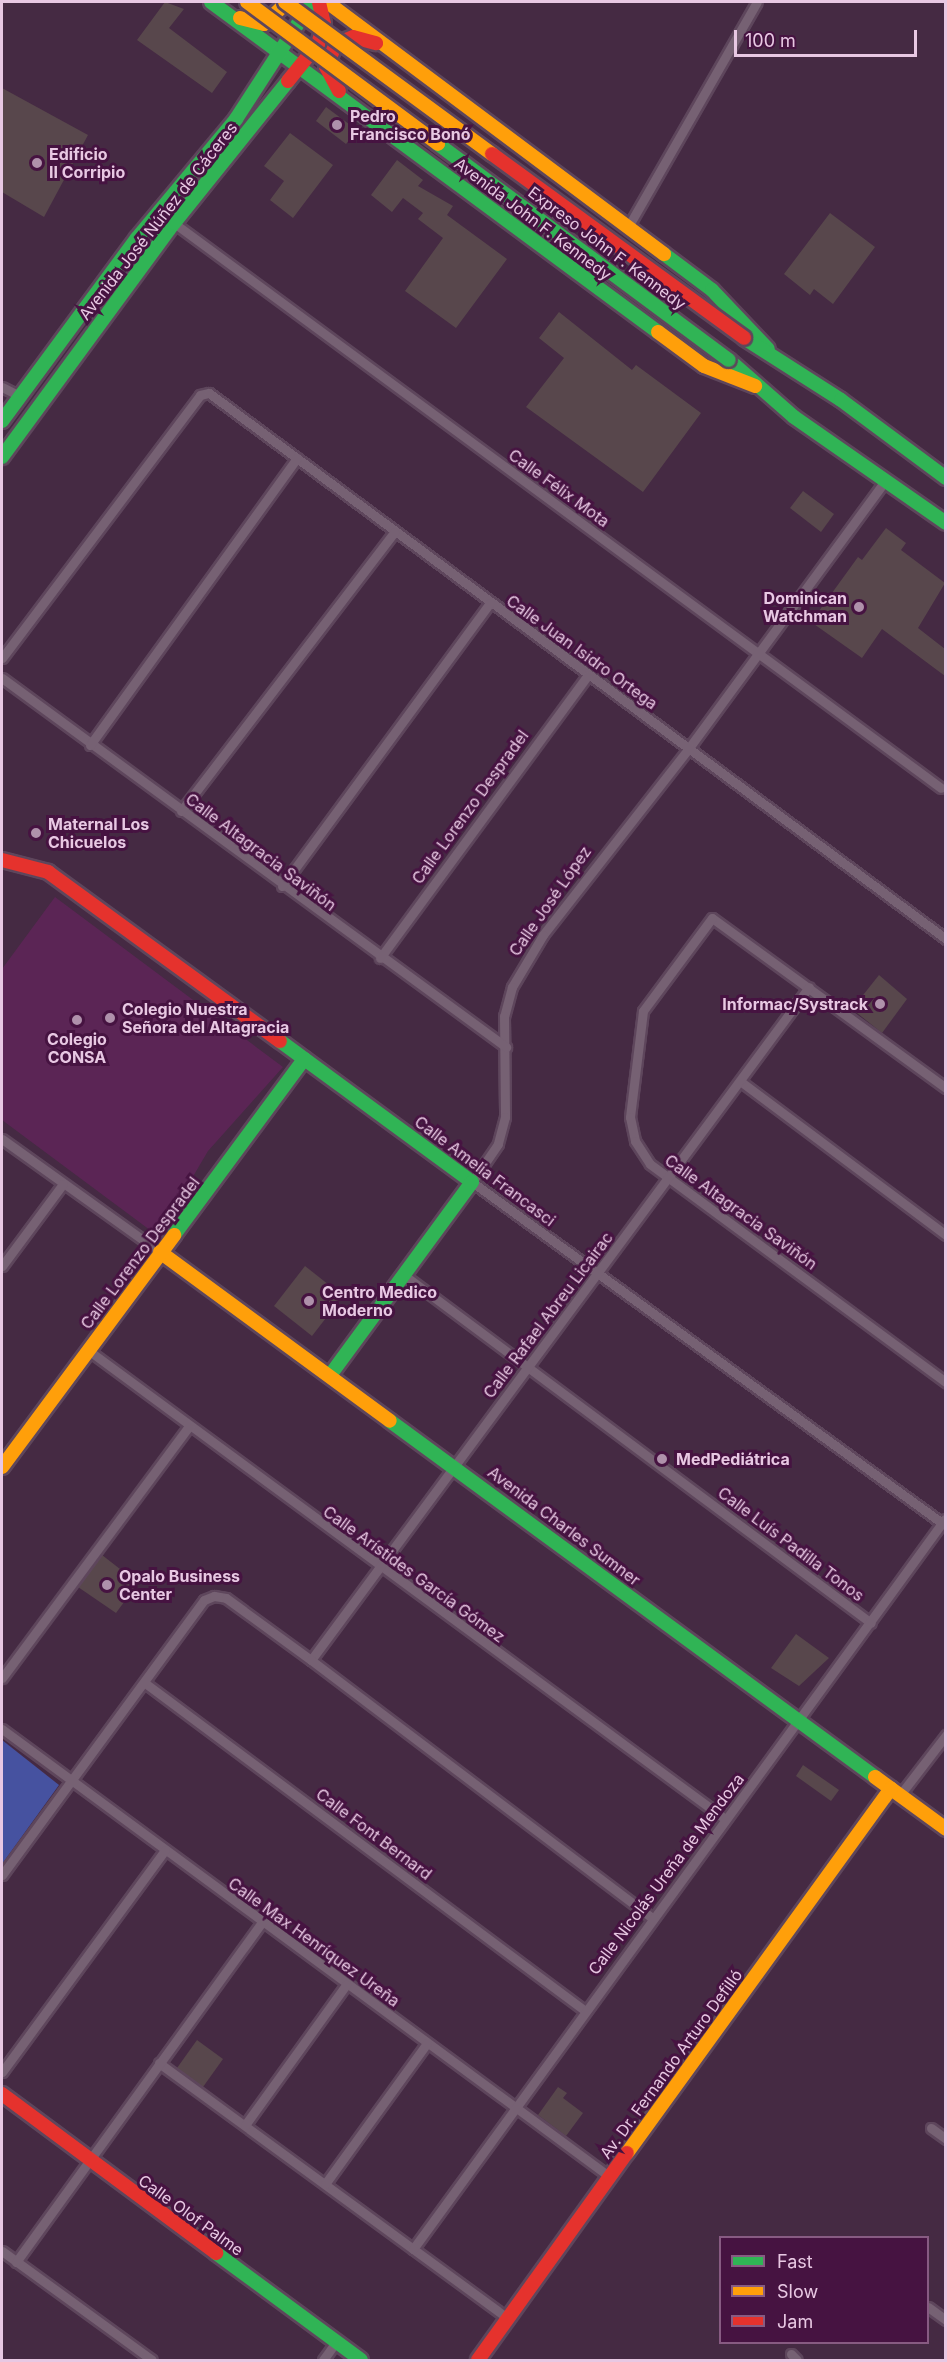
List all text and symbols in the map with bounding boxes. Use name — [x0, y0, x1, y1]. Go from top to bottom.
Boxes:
scale bar — [737, 18, 920, 56]
text: 100 m — [745, 30, 796, 51]
place label: Pedro Francisco Bonó — [350, 106, 471, 144]
marker: Pedro Francisco Bonó — [328, 116, 346, 134]
street label: Avenida José Núñez de Cáceres — [75, 118, 241, 324]
place label: Edificio II Corripio — [49, 144, 125, 182]
street label: Avenida John F. Kennedy — [451, 154, 615, 284]
marker: Edificio II Corripio — [30, 156, 44, 170]
street label: Expreso John F. Kennedy — [524, 182, 690, 314]
street label: Calle Félix Mota — [505, 445, 613, 531]
place label: Dominican Watchman — [763, 588, 847, 626]
street label: Calle Juan Isidro Ortega — [503, 591, 661, 713]
marker: Dominican Watchman — [852, 600, 866, 614]
street label: Calle Lorenzo Despradel — [408, 726, 532, 888]
street label: Calle Altagracia Saviñón — [182, 789, 340, 915]
place label: Maternal Los Chicuelos — [48, 814, 149, 852]
marker: Maternal Los Chicuelos — [29, 826, 43, 840]
street label: Calle José López — [505, 842, 595, 960]
place label: Informac/Systrack — [722, 994, 868, 1014]
marker: Informac/Systrack — [873, 997, 887, 1011]
place label: Colegio Nuestra Señora del Altagracia — [122, 999, 289, 1037]
marker: Colegio Nuestra Señora del Altagracia — [103, 1011, 117, 1025]
marker: Colegio CONSA — [70, 1013, 84, 1027]
place label: Colegio CONSA — [47, 1029, 107, 1067]
street label: Calle Amelia Francasci — [411, 1112, 559, 1230]
street label: Calle Altagracia Saviñón — [661, 1150, 821, 1274]
street label: Calle Lorenzo Despradel — [77, 1173, 203, 1333]
street label: Calle Rafael Abreu Licairac — [479, 1228, 617, 1402]
place label: Centro Medico Moderno — [322, 1282, 437, 1320]
marker: Centro Medico Moderno — [300, 1292, 318, 1310]
place label: MedPediátrica — [676, 1449, 790, 1469]
marker: MedPediátrica — [653, 1450, 671, 1468]
street label: Avenida Charles Sumner — [484, 1462, 644, 1590]
street label: Calle Luís Padilla Tonos — [714, 1483, 868, 1605]
street label: Calle Arístides García Gómez — [319, 1502, 509, 1646]
place label: Opalo Business Center — [119, 1566, 240, 1604]
marker: Opalo Business Center — [100, 1578, 114, 1592]
street label: Calle Nicolás Ureña de Mendoza — [584, 1770, 748, 1978]
street label: Calle Font Bernard — [312, 1784, 436, 1884]
street label: Calle Max Henríquez Ureña — [225, 1873, 403, 2011]
street label: Av. Dr. Fernando Arturo Defilló — [596, 1966, 746, 2162]
street label: Calle Olof Palme — [135, 2171, 247, 2259]
legend — [719, 2236, 929, 2344]
text: Fast — [777, 2251, 813, 2272]
text: Slow — [777, 2281, 818, 2302]
text: Jam — [777, 2311, 813, 2332]

